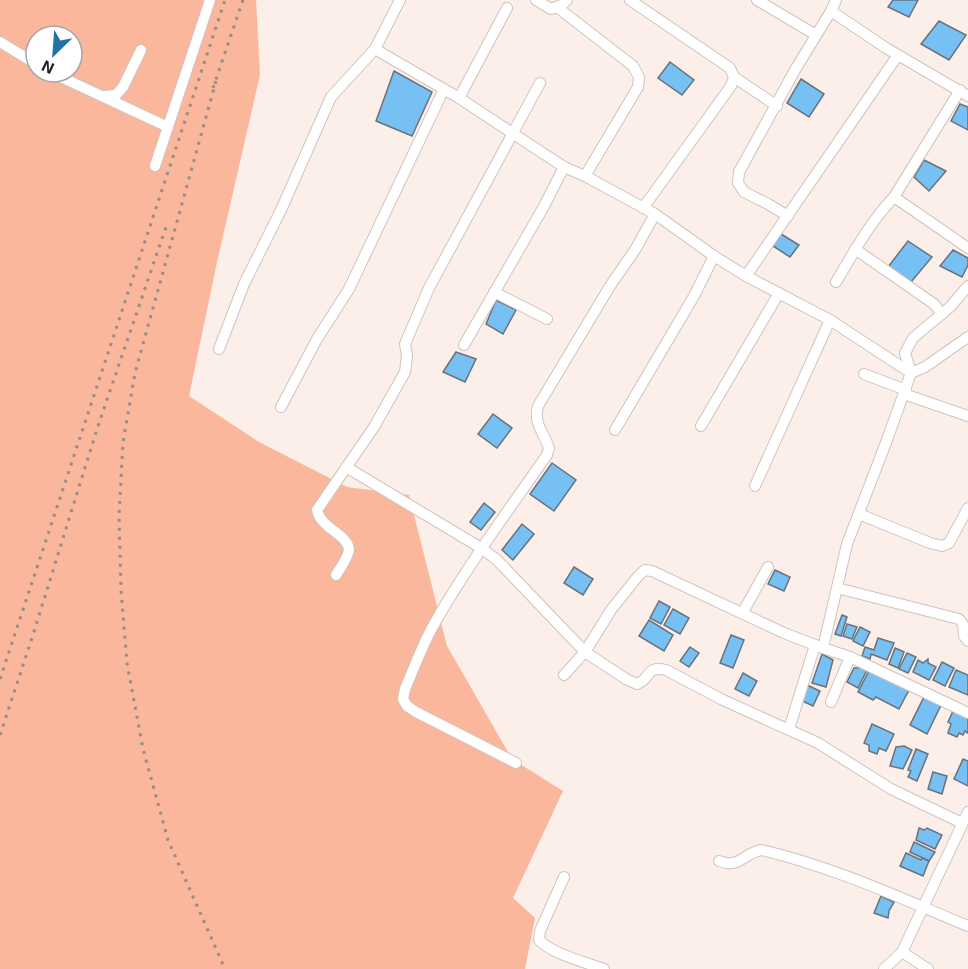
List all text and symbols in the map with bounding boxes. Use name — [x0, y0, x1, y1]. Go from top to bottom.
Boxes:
north arrow — [24, 24, 84, 84]
text: N — [38, 57, 57, 79]

